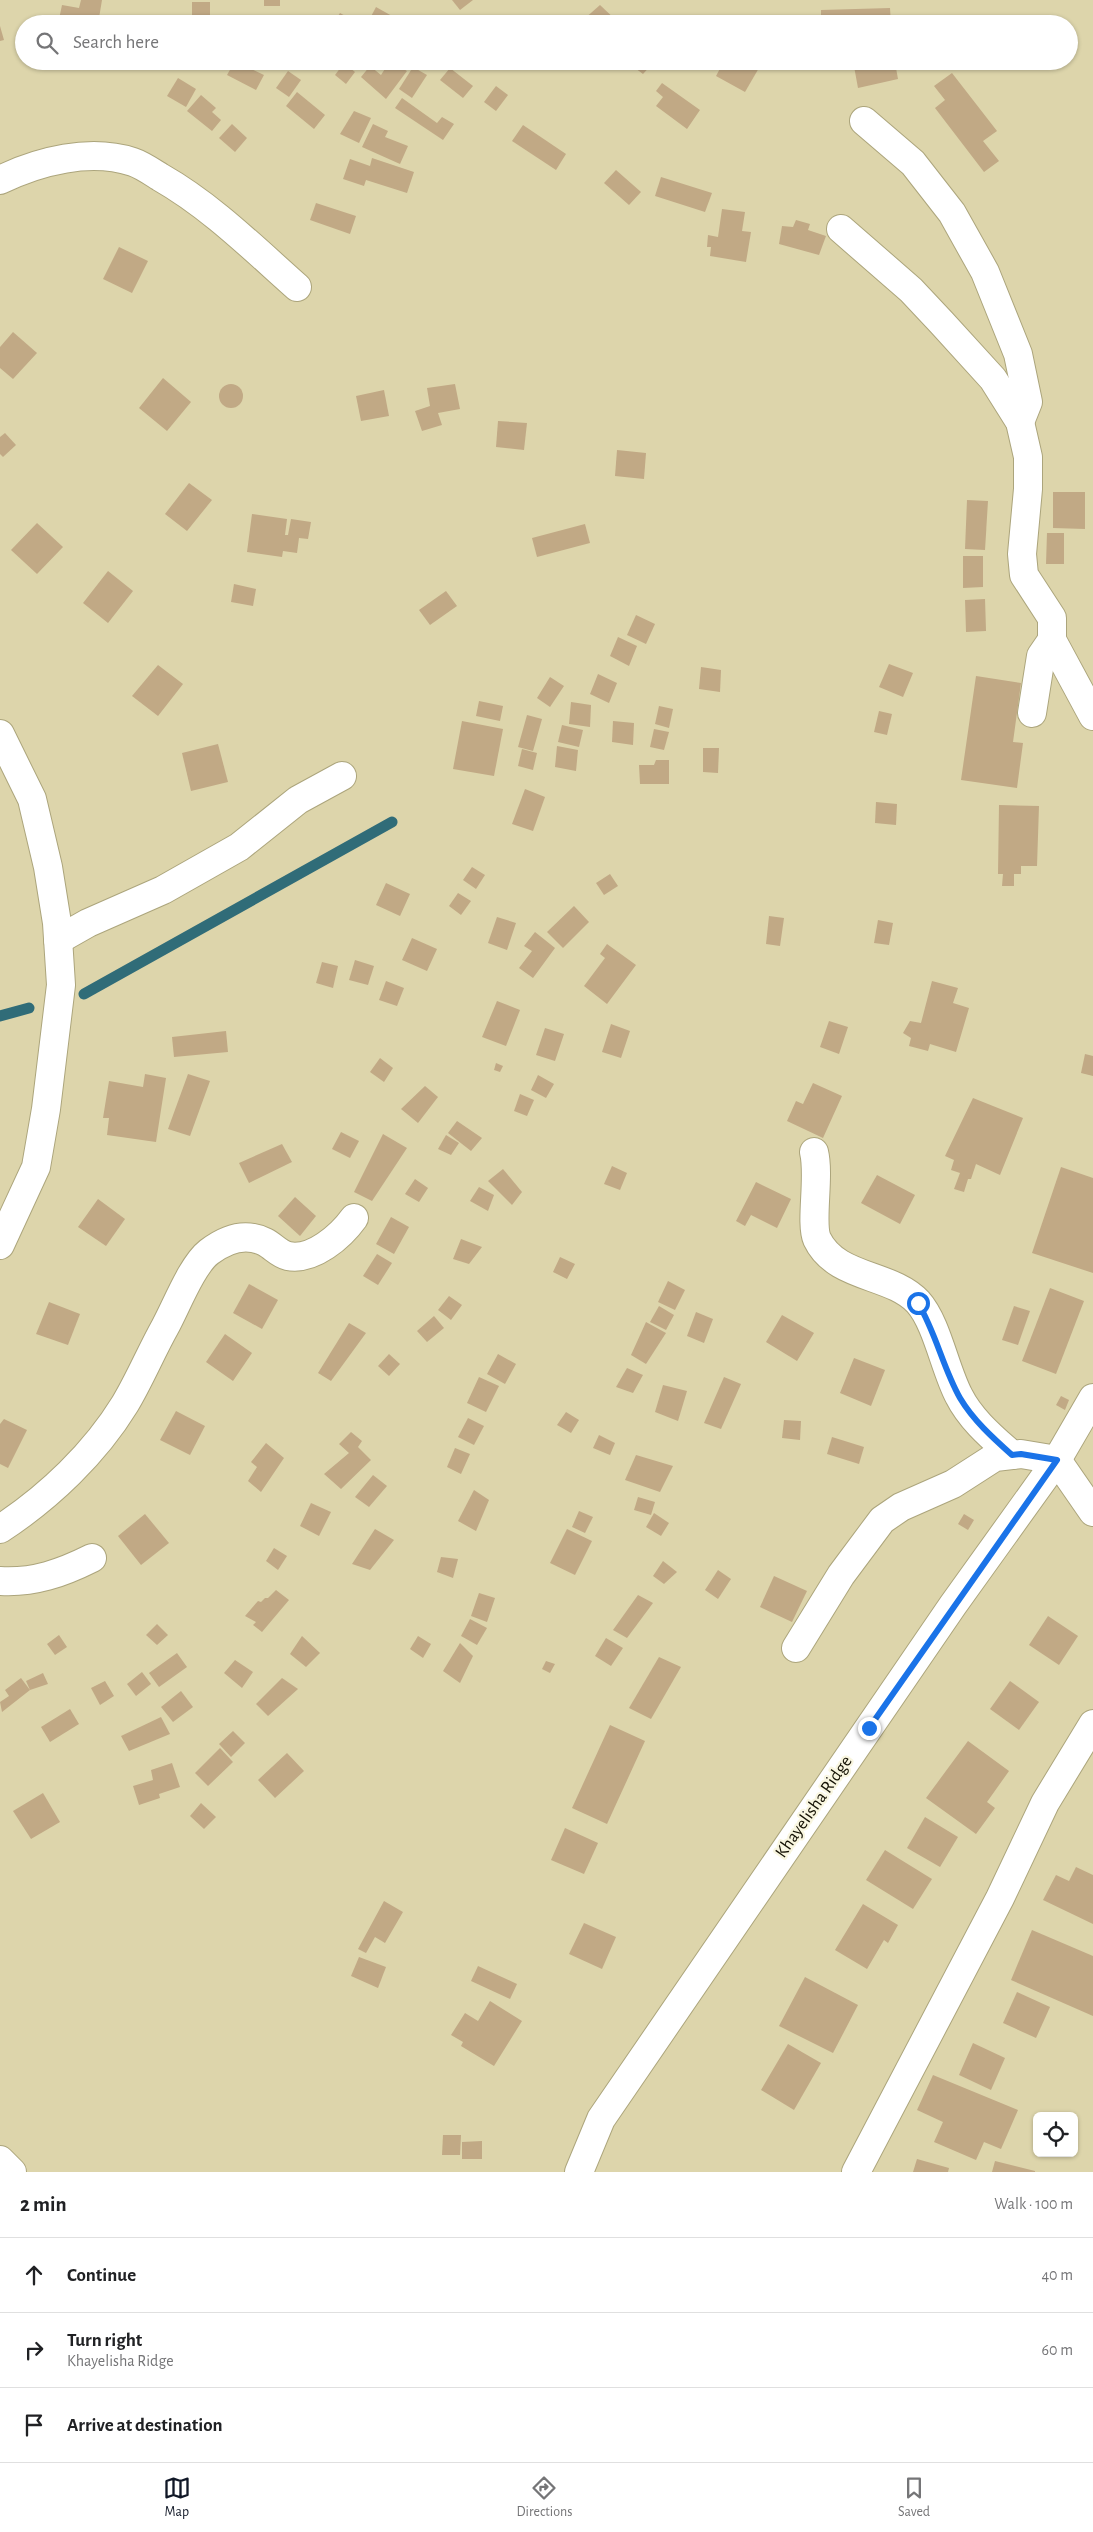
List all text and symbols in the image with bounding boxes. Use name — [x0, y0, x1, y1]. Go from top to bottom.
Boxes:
search box — [15, 15, 1078, 70]
icon: search — [33, 29, 61, 57]
text: Search here — [73, 33, 159, 52]
route start — [907, 1292, 930, 1315]
route end — [858, 1717, 881, 1740]
street label: Khayelisha Ridge — [772, 1753, 856, 1861]
map controls — [1033, 2112, 1078, 2157]
button: locate — [1033, 2112, 1078, 2157]
text: 2 min — [20, 2194, 67, 2215]
text: Walk · 100 m — [994, 2196, 1073, 2212]
icon: ahead — [20, 2261, 48, 2289]
text: Continue — [67, 2266, 136, 2285]
text: 40 m — [1041, 2267, 1073, 2283]
text: Turn right — [67, 2331, 142, 2350]
icon: right — [20, 2336, 48, 2364]
text: 60 m — [1042, 2342, 1073, 2358]
text: Khayelisha Ridge — [67, 2353, 174, 2369]
icon: arrive — [20, 2411, 48, 2439]
text: Arrive at destination — [67, 2416, 223, 2435]
tab: Map — [163, 2474, 191, 2521]
tab: Directions — [517, 2474, 572, 2521]
tab: Saved — [898, 2474, 930, 2521]

